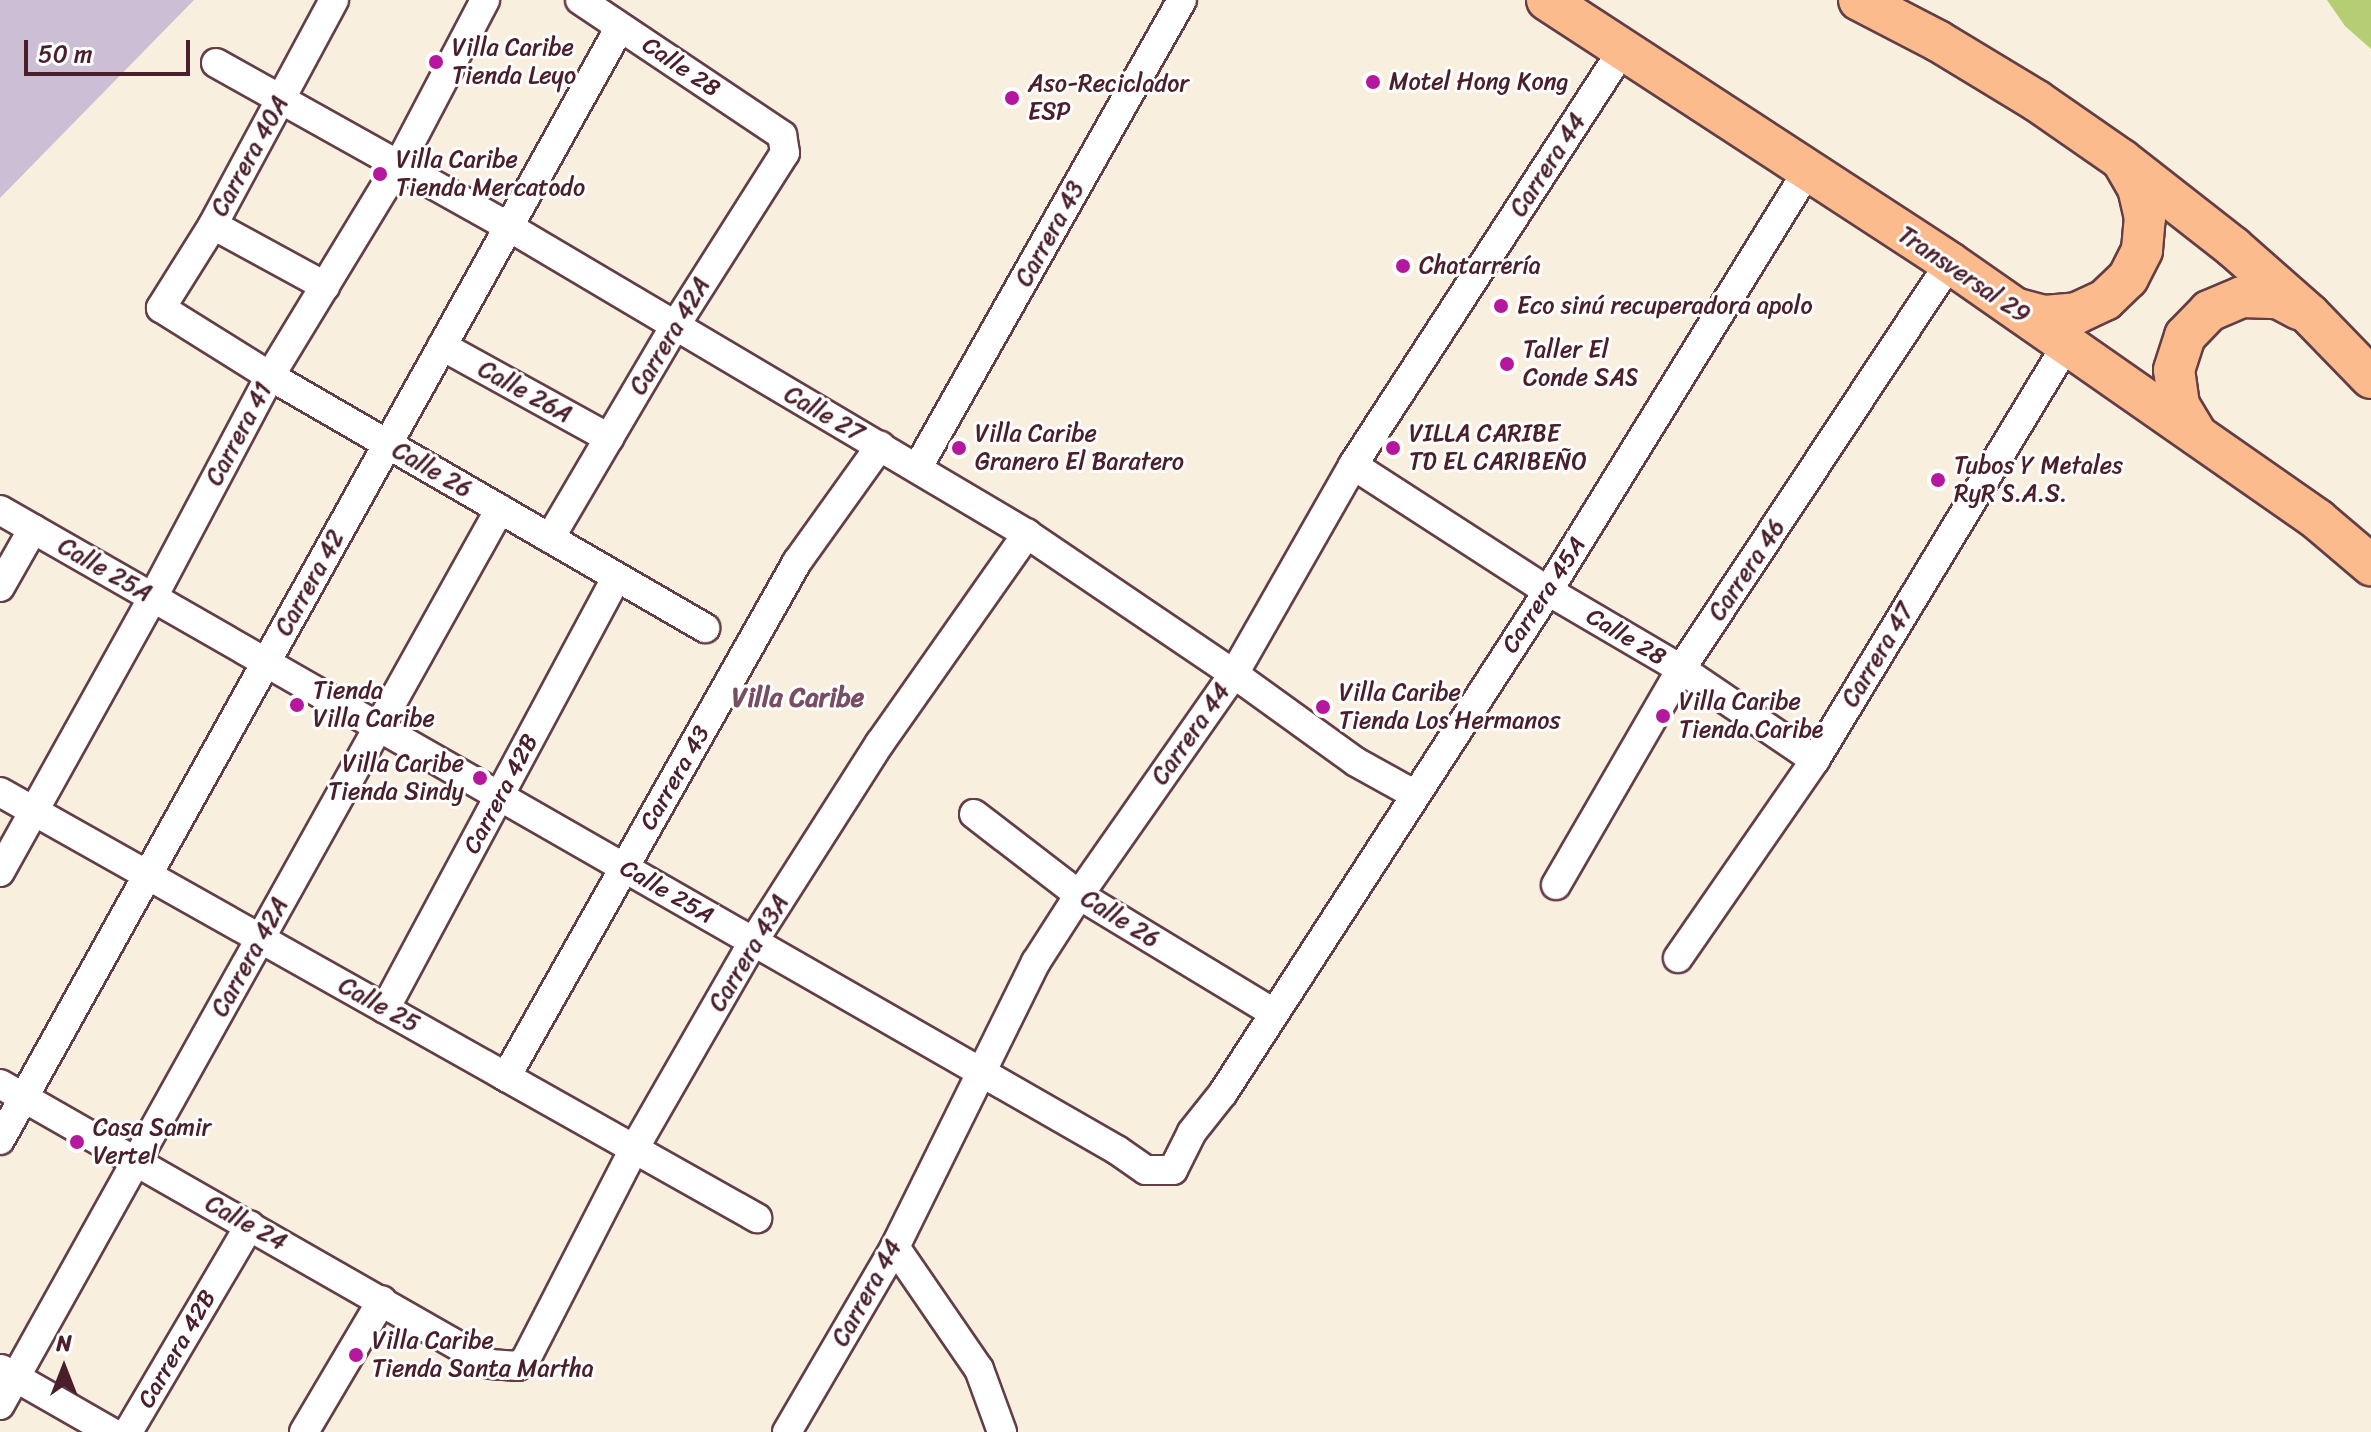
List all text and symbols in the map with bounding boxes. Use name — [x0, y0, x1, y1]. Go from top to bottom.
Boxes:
scale bar — [28, 24, 194, 74]
street label: Calle 28 — [637, 31, 725, 103]
text: 50 m — [38, 33, 93, 75]
place label: Villa Caribe Tienda Leyo — [452, 34, 576, 90]
marker: Villa Caribe Tienda Leyo — [427, 53, 445, 71]
place label: Motel Hong Kong — [1389, 68, 1569, 96]
place label: Aso-Reciclador ESP — [1028, 70, 1189, 126]
marker: Motel Hong Kong — [1364, 73, 1382, 91]
marker: Aso-Reciclador ESP — [1003, 89, 1021, 107]
street label: Carrera 40A — [205, 91, 295, 221]
street label: Carrera 44 — [1504, 108, 1592, 222]
place label: Villa Caribe Tienda Mercatodo — [396, 146, 584, 202]
marker: Villa Caribe Tienda Mercatodo — [371, 165, 389, 183]
street label: Carrera 43 — [1009, 177, 1091, 291]
street label: Transversal 29 — [1893, 220, 2035, 330]
place label: Chatarrería — [1419, 252, 1541, 280]
marker: Chatarrería — [1394, 257, 1412, 275]
street label: Carrera 42A — [624, 272, 716, 400]
place label: Eco sinú recuperadora apolo — [1517, 292, 1812, 320]
marker: Eco sinú recuperadora apolo — [1492, 297, 1510, 315]
place label: Taller El Conde SAS — [1523, 336, 1640, 392]
street label: Calle 26A — [473, 355, 577, 429]
marker: Taller El Conde SAS — [1498, 355, 1516, 373]
street label: Carrera 41 — [200, 378, 278, 490]
street label: Calle 27 — [779, 380, 869, 448]
place label: Villa Caribe Granero El Baratero — [975, 420, 1185, 476]
place label: VILLA CARIBE TD EL CARIBEÑO — [1409, 420, 1587, 476]
street label: Calle 26 — [387, 436, 477, 504]
marker: Villa Caribe Granero El Baratero — [950, 439, 968, 457]
marker: VILLA CARIBE TD EL CARIBEÑO — [1384, 439, 1402, 457]
place label: Tubos Y Metales RyR S.A.S. — [1954, 452, 2123, 508]
marker: Tubos Y Metales RyR S.A.S. — [1929, 471, 1947, 489]
street label: Carrera 46 — [1703, 514, 1791, 626]
street label: Carrera 42 — [269, 525, 351, 641]
street label: Calle 25A — [53, 532, 157, 608]
street label: Carrera 45A — [1496, 532, 1592, 658]
street label: Carrera 47 — [1836, 598, 1920, 712]
street label: Calle 28 — [1581, 602, 1671, 672]
place label: Tienda Villa Caribe — [313, 677, 434, 733]
street label: Carrera 44 — [1146, 678, 1236, 790]
place label: Villa Caribe Tienda Los Hermanos — [1339, 679, 1561, 735]
district label: Villa Caribe — [733, 682, 863, 714]
place label: Villa Caribe Tienda Caribe — [1679, 688, 1823, 744]
marker: Tienda Villa Caribe — [288, 696, 306, 714]
marker: Villa Caribe Tienda Los Hermanos — [1314, 698, 1332, 716]
marker: Villa Caribe Tienda Caribe — [1654, 707, 1672, 725]
street label: Carrera 43 — [634, 721, 716, 835]
street label: Carrera 42B — [457, 729, 545, 859]
place label: Villa Caribe Tienda Sindy — [328, 750, 464, 806]
marker: Villa Caribe Tienda Sindy — [471, 769, 489, 787]
street label: Calle 25A — [615, 854, 719, 930]
street label: Calle 26 — [1076, 884, 1164, 954]
street label: Carrera 43A — [703, 889, 795, 1017]
street label: Carrera 42A — [205, 892, 295, 1022]
street label: Calle 25 — [334, 971, 424, 1039]
place label: Casa Samir Vertel — [93, 1114, 211, 1170]
marker: Casa Samir Vertel — [68, 1133, 86, 1151]
street label: Calle 24 — [200, 1189, 292, 1257]
street label: Carrera 44 — [826, 1235, 908, 1351]
street label: Carrera 42B — [132, 1285, 222, 1413]
text: N — [56, 1324, 72, 1363]
place label: Villa Caribe Tienda Santa Martha — [372, 1327, 594, 1383]
north arrow — [24, 1328, 104, 1408]
marker: Villa Caribe Tienda Santa Martha — [347, 1346, 365, 1364]

